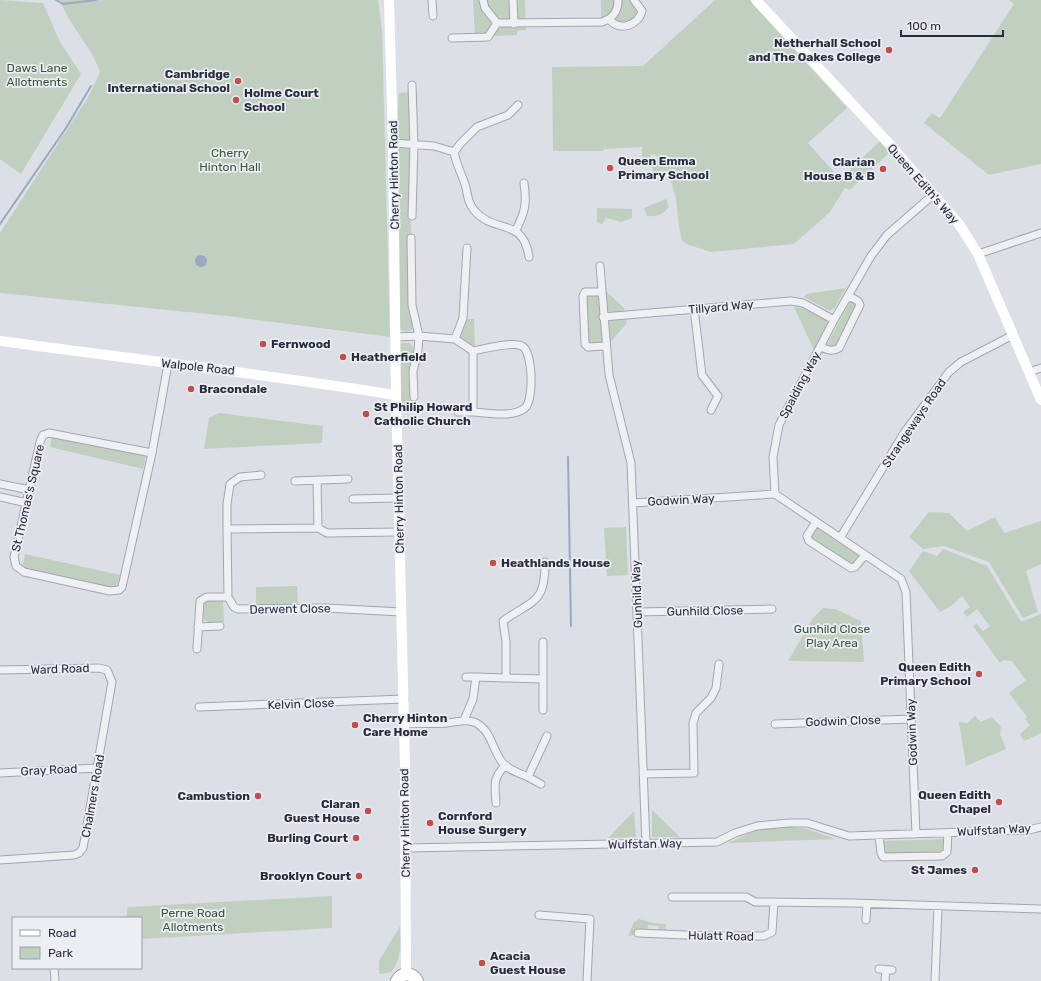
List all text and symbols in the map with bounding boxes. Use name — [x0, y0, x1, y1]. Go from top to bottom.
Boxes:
scale bar — [901, 12, 1003, 38]
text: 100 m — [907, 19, 941, 33]
place label: Netherhall School and The Oakes College — [748, 36, 881, 64]
marker: Netherhall School and The Oakes College — [884, 45, 894, 55]
park label: Daws Lane Allotments — [7, 61, 68, 89]
place label: Cambridge International School — [107, 67, 230, 95]
marker: Cambridge International School — [233, 76, 243, 86]
place label: Holme Court School — [244, 86, 319, 114]
marker: Holme Court School — [231, 95, 241, 105]
street label: Cherry Hinton Road — [386, 120, 402, 230]
street label: Queen Edith's Way — [884, 141, 962, 227]
park label: Cherry Hinton Hall — [199, 146, 261, 174]
place label: Queen Emma Primary School — [618, 154, 709, 182]
place label: Clarian House B & B — [804, 155, 875, 183]
marker: Queen Emma Primary School — [605, 163, 615, 173]
marker: Clarian House B & B — [878, 164, 888, 174]
street label: Tillyard Way — [688, 297, 755, 317]
place label: Fernwood — [271, 337, 331, 351]
marker: Fernwood — [258, 339, 268, 349]
street label: Spalding Way — [776, 349, 824, 421]
place label: Heatherfield — [351, 350, 426, 364]
marker: Heatherfield — [338, 352, 348, 362]
street label: Walpole Road — [160, 356, 236, 378]
street label: Strangeways Road — [879, 376, 949, 470]
place label: Bracondale — [199, 382, 267, 396]
marker: Bracondale — [186, 384, 196, 394]
place label: St Philip Howard Catholic Church — [374, 400, 472, 428]
marker: St Philip Howard Catholic Church — [361, 409, 371, 419]
street label: St Thomas's Square — [9, 443, 47, 553]
street label: Cherry Hinton Road — [391, 444, 407, 554]
street label: Godwin Way — [647, 491, 715, 509]
place label: Heathlands House — [501, 556, 610, 570]
marker: Heathlands House — [488, 558, 498, 568]
street label: Gunhild Way — [629, 559, 645, 628]
street label: Derwent Close — [249, 601, 331, 617]
street label: Gunhild Close — [667, 603, 744, 619]
park label: Gunhild Close Play Area — [794, 622, 871, 650]
place label: Queen Edith Primary School — [880, 660, 971, 688]
street label: Ward Road — [30, 661, 90, 677]
marker: Queen Edith Primary School — [974, 669, 984, 679]
street label: Kelvin Close — [267, 696, 335, 712]
street label: Godwin Way — [904, 698, 920, 766]
place label: Cherry Hinton Care Home — [363, 711, 448, 739]
street label: Godwin Close — [805, 713, 881, 729]
marker: Cherry Hinton Care Home — [350, 720, 360, 730]
street label: Chalmers Road — [79, 753, 107, 839]
street label: Gray Road — [20, 762, 78, 778]
street label: Cherry Hinton Road — [397, 768, 413, 878]
place label: Queen Edith Chapel — [918, 788, 991, 816]
place label: Cambustion — [178, 789, 250, 803]
marker: Cambustion — [253, 791, 263, 801]
place label: Claran Guest House — [284, 797, 360, 825]
marker: Queen Edith Chapel — [994, 797, 1004, 807]
marker: Claran Guest House — [363, 806, 373, 816]
place label: Cornford House Surgery — [438, 809, 527, 837]
marker: Cornford House Surgery — [425, 818, 435, 828]
street label: Wulfstan Way — [957, 821, 1032, 839]
place label: Burling Court — [267, 831, 348, 845]
marker: Burling Court — [351, 833, 361, 843]
street label: Wulfstan Way — [608, 836, 683, 852]
place label: St James — [911, 863, 967, 877]
marker: St James — [970, 865, 980, 875]
place label: Brooklyn Court — [260, 869, 351, 883]
marker: Brooklyn Court — [354, 871, 364, 881]
park label: Perne Road Allotments — [161, 906, 225, 934]
legend — [12, 917, 142, 969]
text: Road — [48, 926, 76, 940]
street label: Hulatt Road — [688, 928, 754, 944]
text: Park — [48, 946, 74, 960]
place label: Acacia Guest House — [490, 949, 566, 977]
marker: Acacia Guest House — [477, 958, 487, 968]

